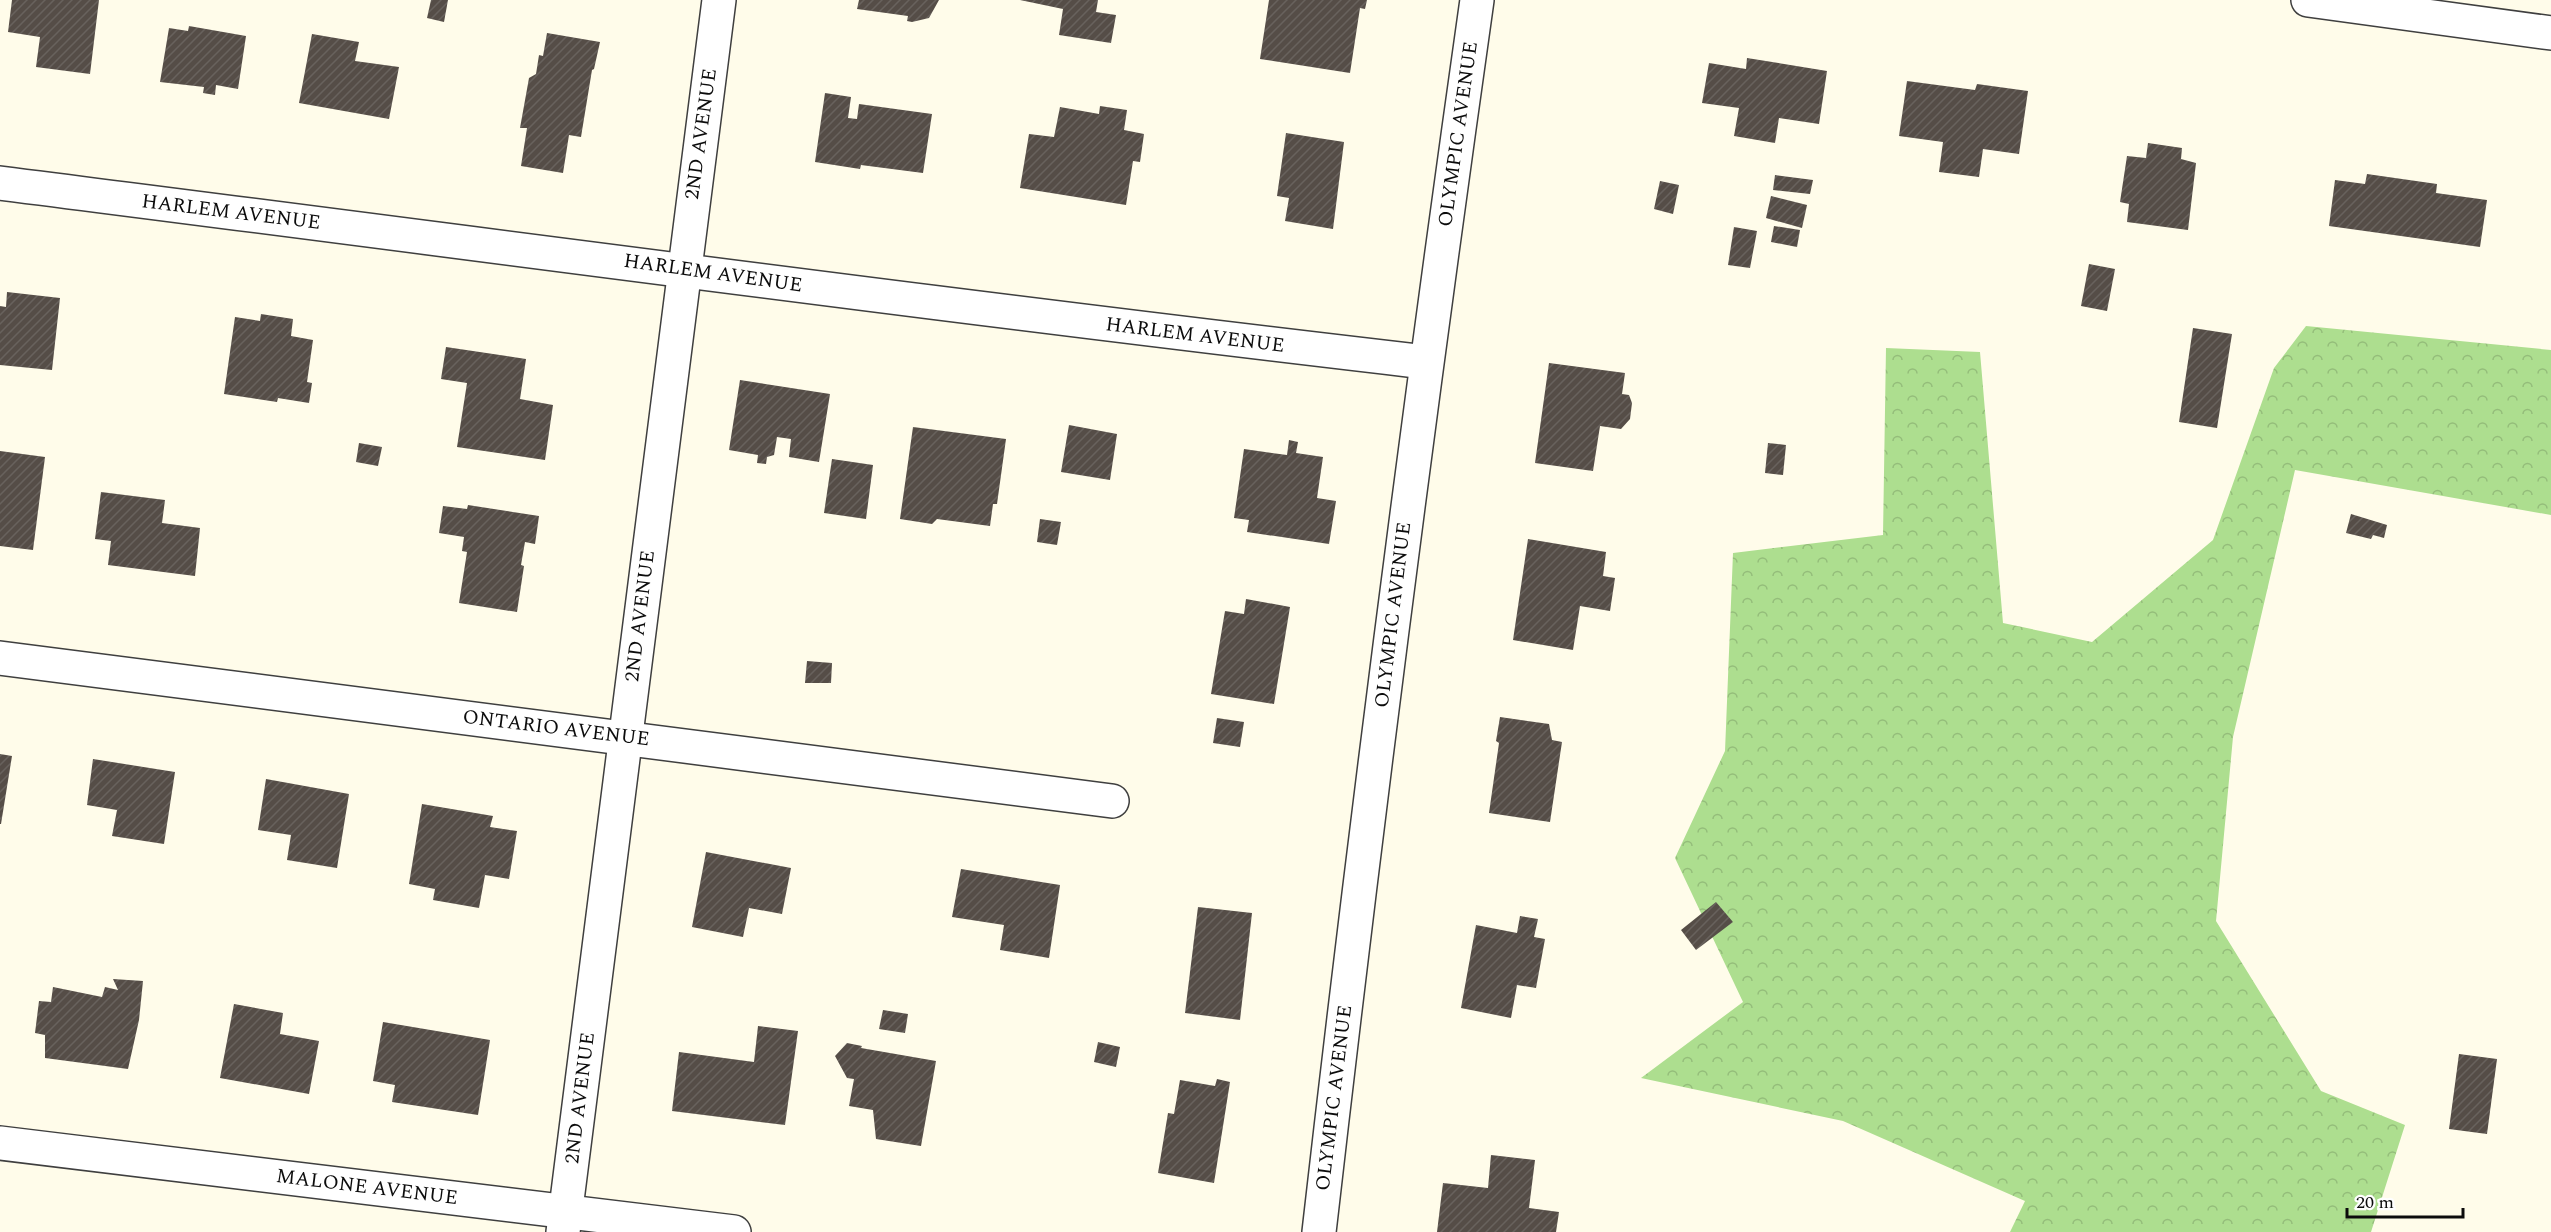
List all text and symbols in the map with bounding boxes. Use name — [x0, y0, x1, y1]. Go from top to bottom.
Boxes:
street label: OLYMPIC AVENUE — [1430, 39, 1486, 229]
street label: 2ND AVENUE — [677, 66, 725, 202]
street label: HARLEM AVENUE — [140, 186, 322, 238]
street label: HARLEM AVENUE — [622, 246, 804, 300]
street label: HARLEM AVENUE — [1104, 309, 1286, 361]
street label: OLYMPIC AVENUE — [1367, 520, 1419, 710]
street label: 2ND AVENUE — [617, 549, 663, 683]
street label: ONTARIO AVENUE — [461, 702, 651, 754]
street label: OLYMPIC AVENUE — [1308, 1003, 1360, 1193]
street label: 2ND AVENUE — [557, 1031, 603, 1165]
street label: MALONE AVENUE — [274, 1161, 460, 1213]
scale bar — [2347, 1181, 2462, 1219]
text: 20 m — [2356, 1189, 2394, 1216]

